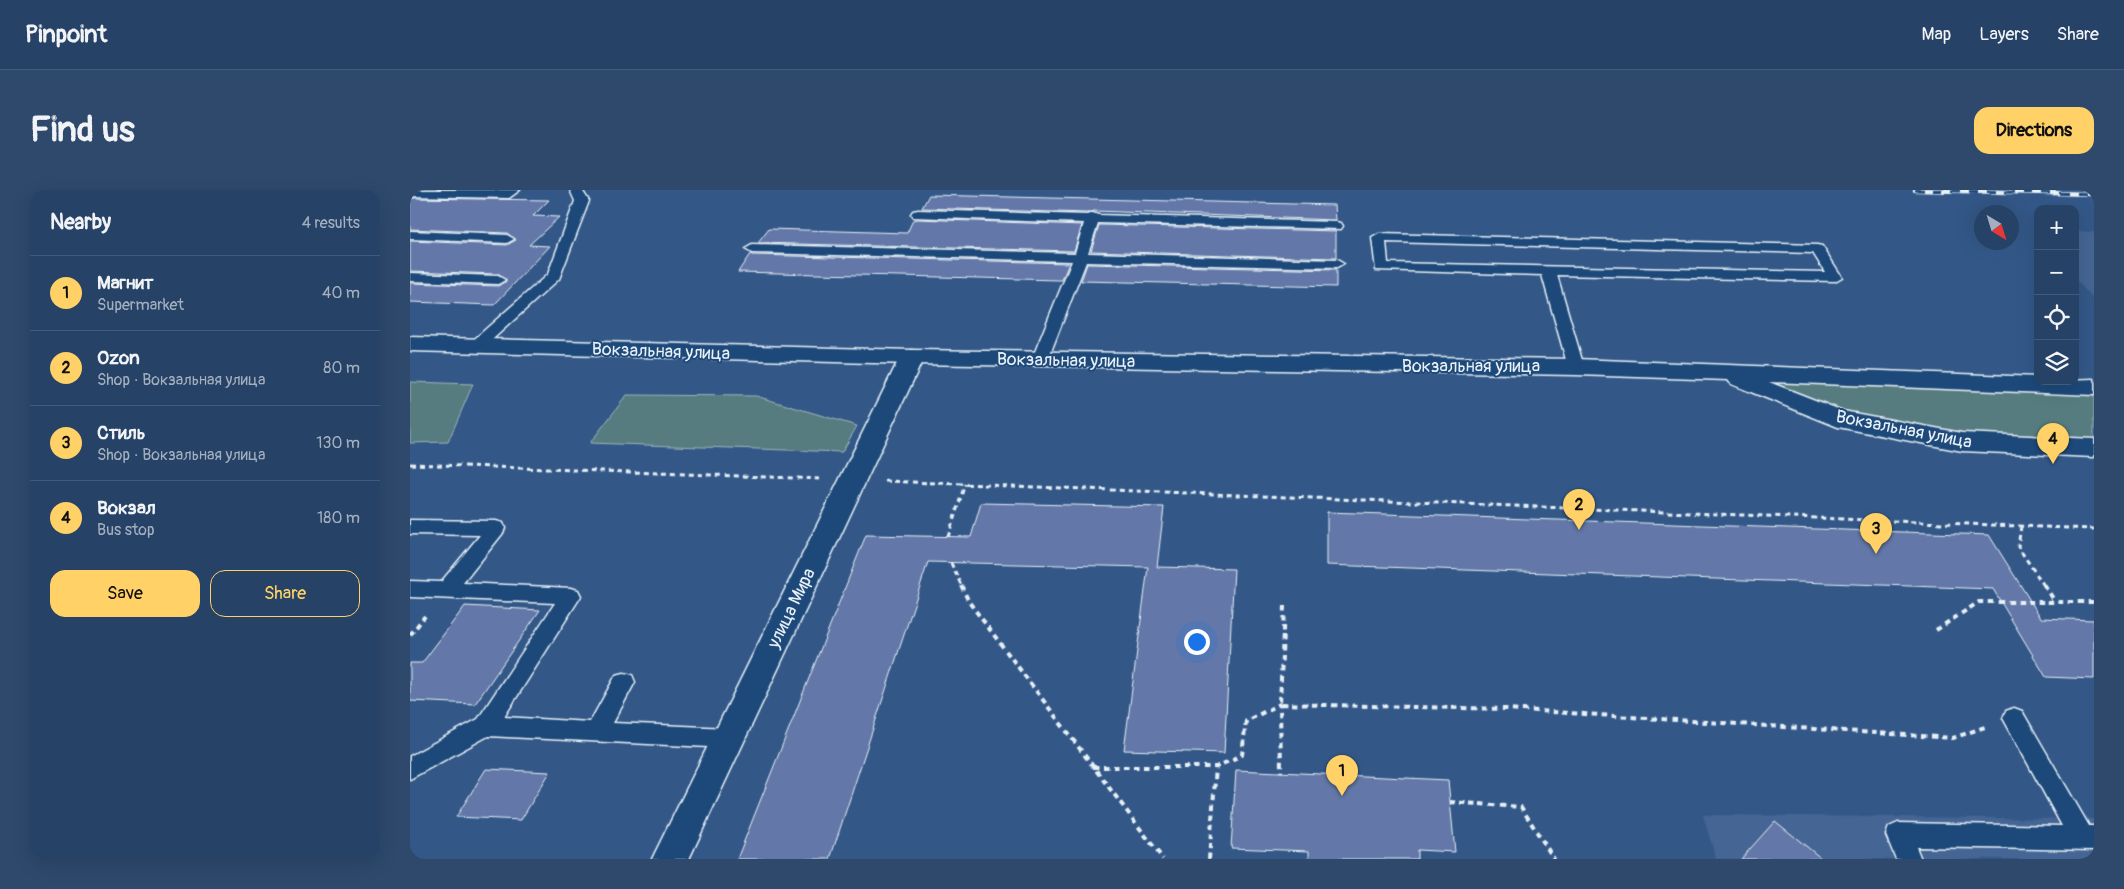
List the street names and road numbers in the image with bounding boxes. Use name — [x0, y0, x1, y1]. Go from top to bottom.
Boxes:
street label: Вокзальная улица — [591, 338, 731, 365]
street label: Вокзальная улица — [997, 348, 1135, 373]
street label: Вокзальная улица — [1402, 355, 1540, 378]
street label: Вокзальная улица — [1834, 405, 1974, 454]
street label: улица Мира — [762, 564, 821, 653]

